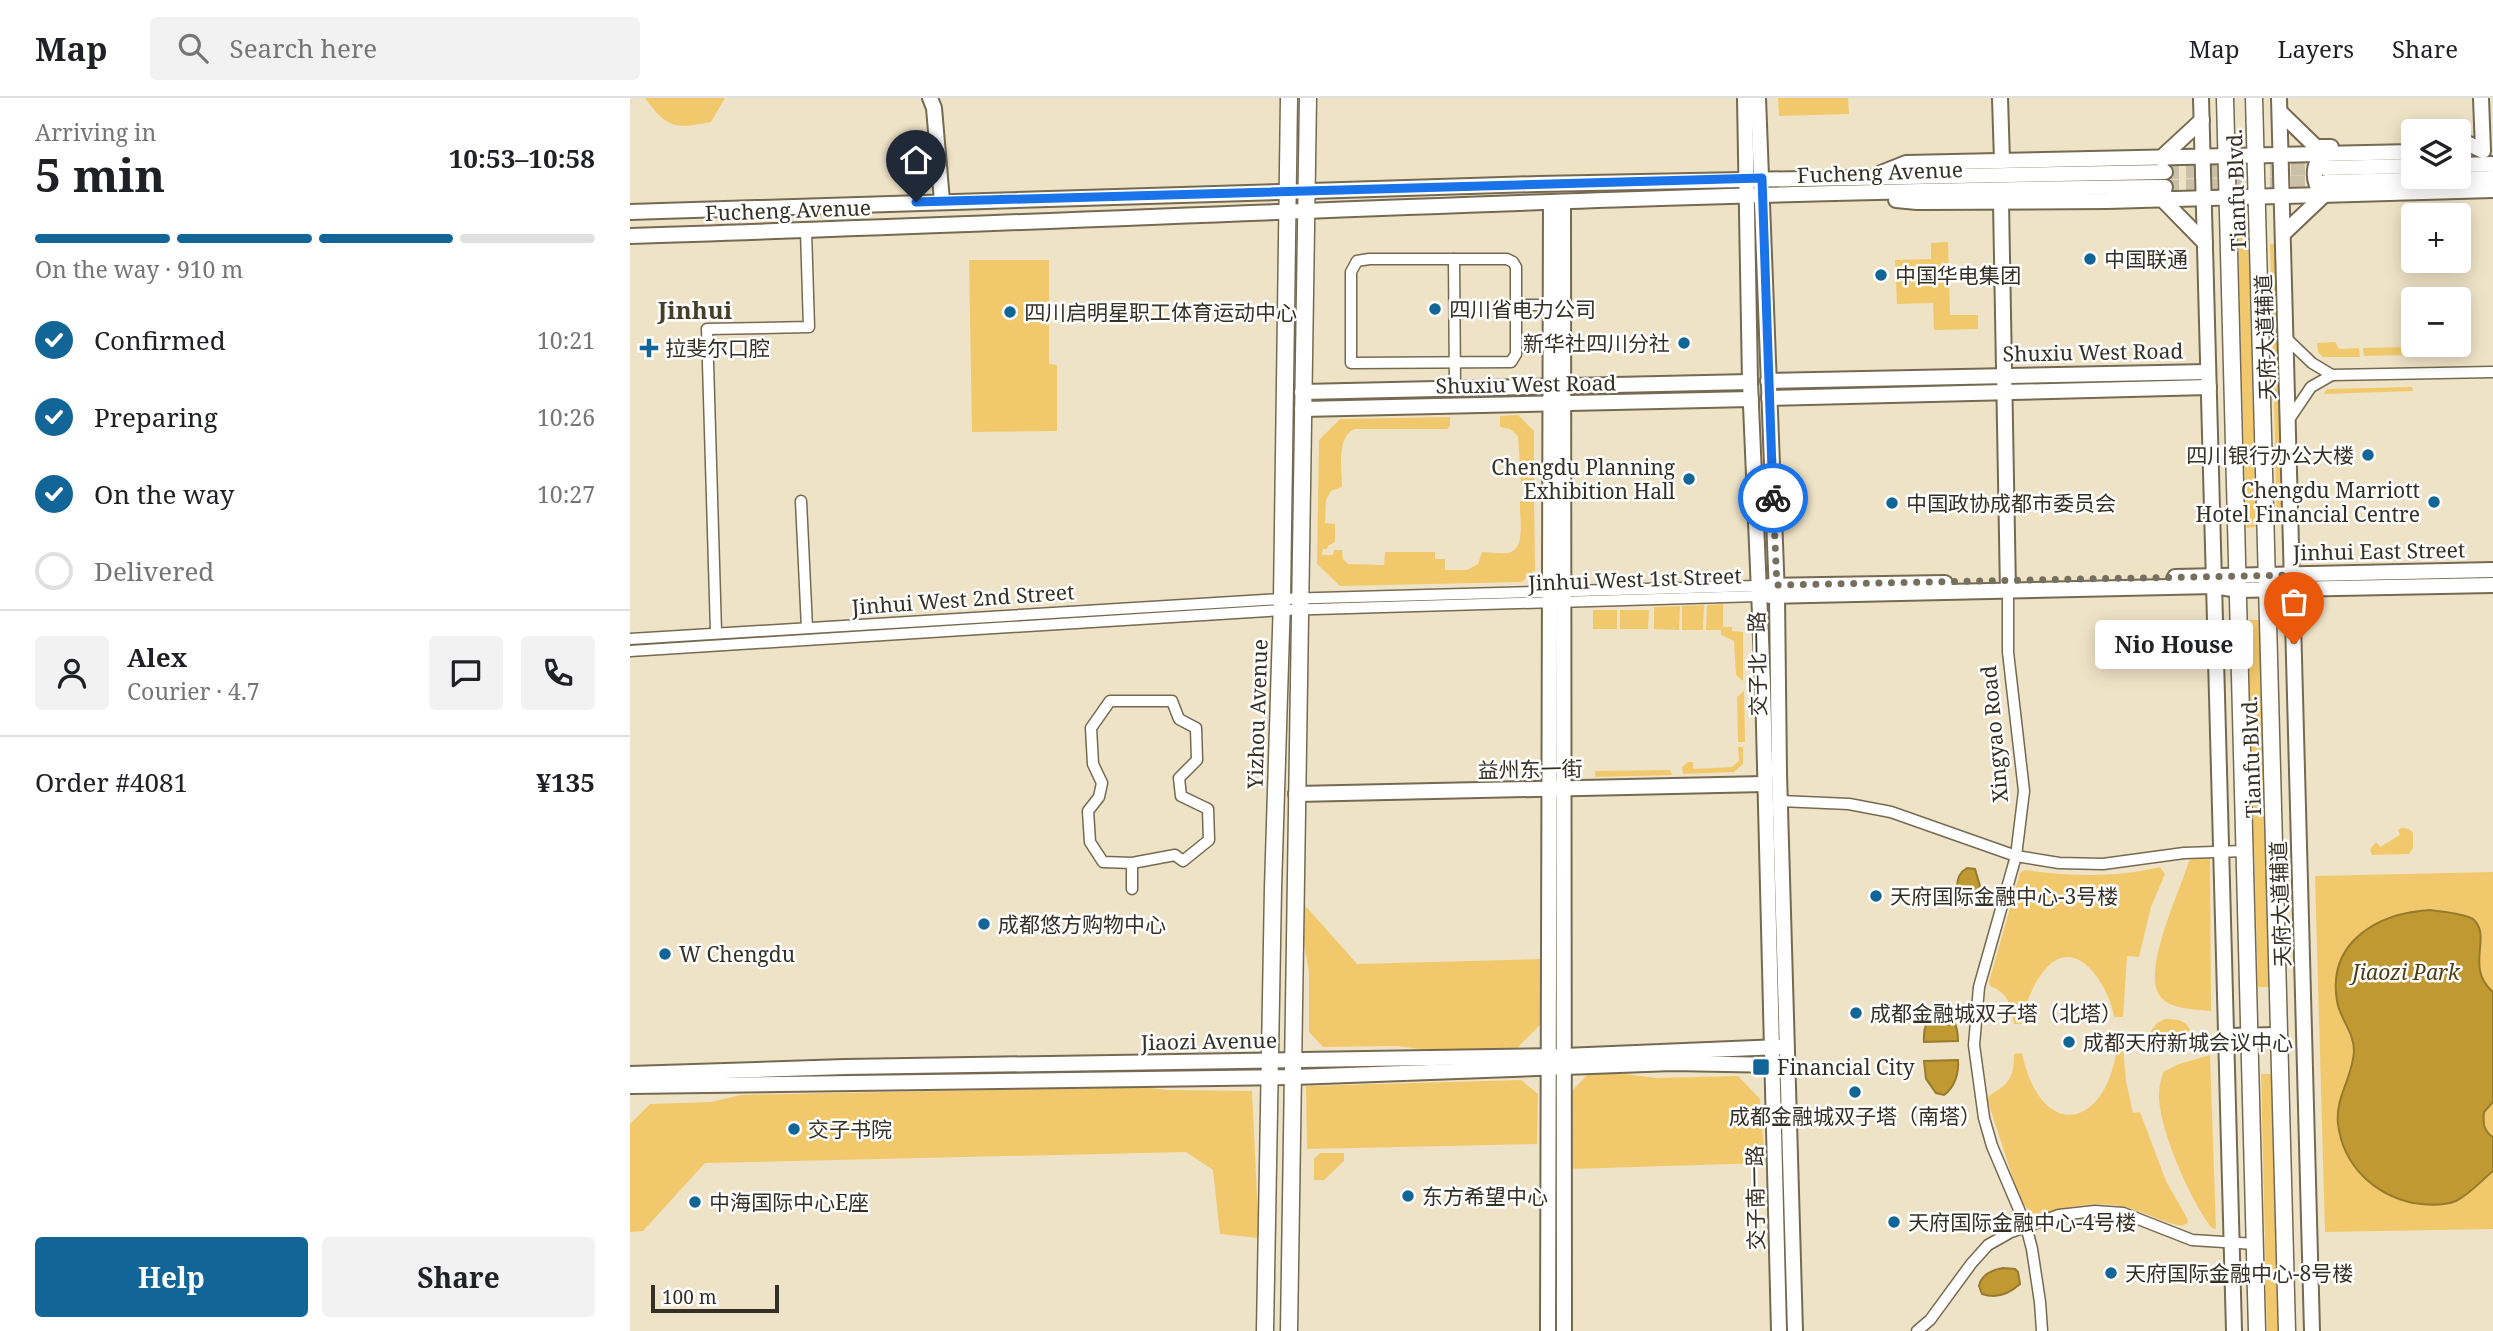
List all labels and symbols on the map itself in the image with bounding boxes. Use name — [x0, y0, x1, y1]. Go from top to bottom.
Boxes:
street label: Tianfu Blvd. — [2220, 129, 2252, 251]
pin — [886, 130, 946, 202]
street label: Fucheng Avenue — [1797, 155, 1963, 189]
street label: Fucheng Avenue — [705, 193, 871, 227]
place label: 中国联通 — [2104, 245, 2188, 273]
marker: 中国联通 — [2082, 251, 2098, 267]
place label: 中国华电集团 — [1895, 261, 2021, 289]
marker: 中国华电集团 — [1873, 267, 1889, 283]
street label: 天府大道辅道 — [2249, 274, 2281, 400]
district label: Jinhui — [657, 293, 733, 326]
place label: 四川省电力公司 — [1449, 295, 1596, 323]
place label: 四川启明星职工体育运动中心 — [1024, 298, 1297, 326]
marker: 四川省电力公司 — [1427, 301, 1443, 317]
marker: 四川启明星职工体育运动中心 — [1002, 304, 1018, 320]
place label: 新华社四川分社 — [1523, 329, 1670, 357]
place label: 拉斐尔口腔 — [665, 334, 770, 362]
marker: 新华社四川分社 — [1676, 335, 1692, 351]
street label: Shuxiu West Road — [2002, 336, 2184, 368]
marker: 拉斐尔口腔 — [639, 338, 659, 358]
street label: Shuxiu West Road — [1435, 368, 1617, 400]
place label: 四川银行办公大楼 — [2186, 441, 2354, 469]
marker: 四川银行办公大楼 — [2360, 447, 2376, 463]
place label: Chengdu Planning Exhibition Hall — [1491, 453, 1676, 505]
courier — [1738, 463, 1808, 533]
marker: Chengdu Planning Exhibition Hall — [1681, 471, 1697, 487]
place label: Chengdu Marriott Hotel Financial Centre — [2196, 476, 2420, 528]
place label: 中国政协成都市委员会 — [1906, 489, 2116, 517]
marker: Chengdu Marriott Hotel Financial Centre — [2426, 494, 2442, 510]
marker: 中国政协成都市委员会 — [1884, 495, 1900, 511]
street label: Jinhui East Street — [2292, 535, 2465, 567]
street label: Jinhui West 1st Street — [1527, 561, 1742, 597]
pin — [2264, 572, 2324, 644]
street label: Jinhui West 2nd Street — [850, 577, 1075, 621]
street label: 交子北一路 — [1742, 611, 1772, 717]
callout: Nio House — [2094, 620, 2252, 668]
street label: Yizhou Avenue — [1240, 639, 1274, 790]
street label: Xingyao Road — [1974, 664, 2014, 804]
street label: Tianfu Blvd. — [2235, 696, 2267, 818]
street label: 益州东一街 — [1477, 754, 1583, 784]
street label: 天府大道辅道 — [2264, 841, 2296, 967]
place label: 天府国际金融中心-3号楼 — [1890, 882, 2118, 910]
marker: 天府国际金融中心-3号楼 — [1868, 888, 1884, 904]
place label: 成都悠方购物中心 — [998, 910, 1166, 938]
marker: 成都悠方购物中心 — [976, 916, 992, 932]
place label: W Chengdu — [679, 940, 795, 968]
marker: W Chengdu — [657, 946, 673, 962]
park label: Jiaozi Park — [2348, 958, 2461, 986]
place label: 成都金融城双子塔（北塔） — [1870, 999, 2122, 1027]
marker: 成都金融城双子塔（北塔） — [1848, 1005, 1864, 1021]
street label: Jiaozi Avenue — [1140, 1026, 1277, 1056]
place label: 成都天府新城会议中心 — [2083, 1028, 2293, 1056]
marker: 成都天府新城会议中心 — [2061, 1034, 2077, 1050]
place label: Financial City — [1777, 1053, 1915, 1081]
marker: Financial City — [1751, 1057, 1771, 1077]
marker: 成都金融城双子塔（南塔） — [1847, 1084, 1863, 1100]
place label: 成都金融城双子塔（南塔） — [1729, 1102, 1981, 1130]
place label: 交子书院 — [808, 1115, 892, 1143]
marker: 交子书院 — [786, 1121, 802, 1137]
street label: 交子南一路 — [1740, 1145, 1770, 1251]
place label: 东方希望中心 — [1422, 1182, 1548, 1210]
place label: 中海国际中心E座 — [709, 1188, 869, 1216]
marker: 东方希望中心 — [1400, 1188, 1416, 1204]
marker: 中海国际中心E座 — [687, 1194, 703, 1210]
place label: 天府国际金融中心-4号楼 — [1908, 1208, 2136, 1236]
marker: 天府国际金融中心-4号楼 — [1886, 1214, 1902, 1230]
place label: 天府国际金融中心-8号楼 — [2125, 1259, 2353, 1287]
marker: 天府国际金融中心-8号楼 — [2103, 1265, 2119, 1281]
scale bar — [651, 1282, 779, 1314]

